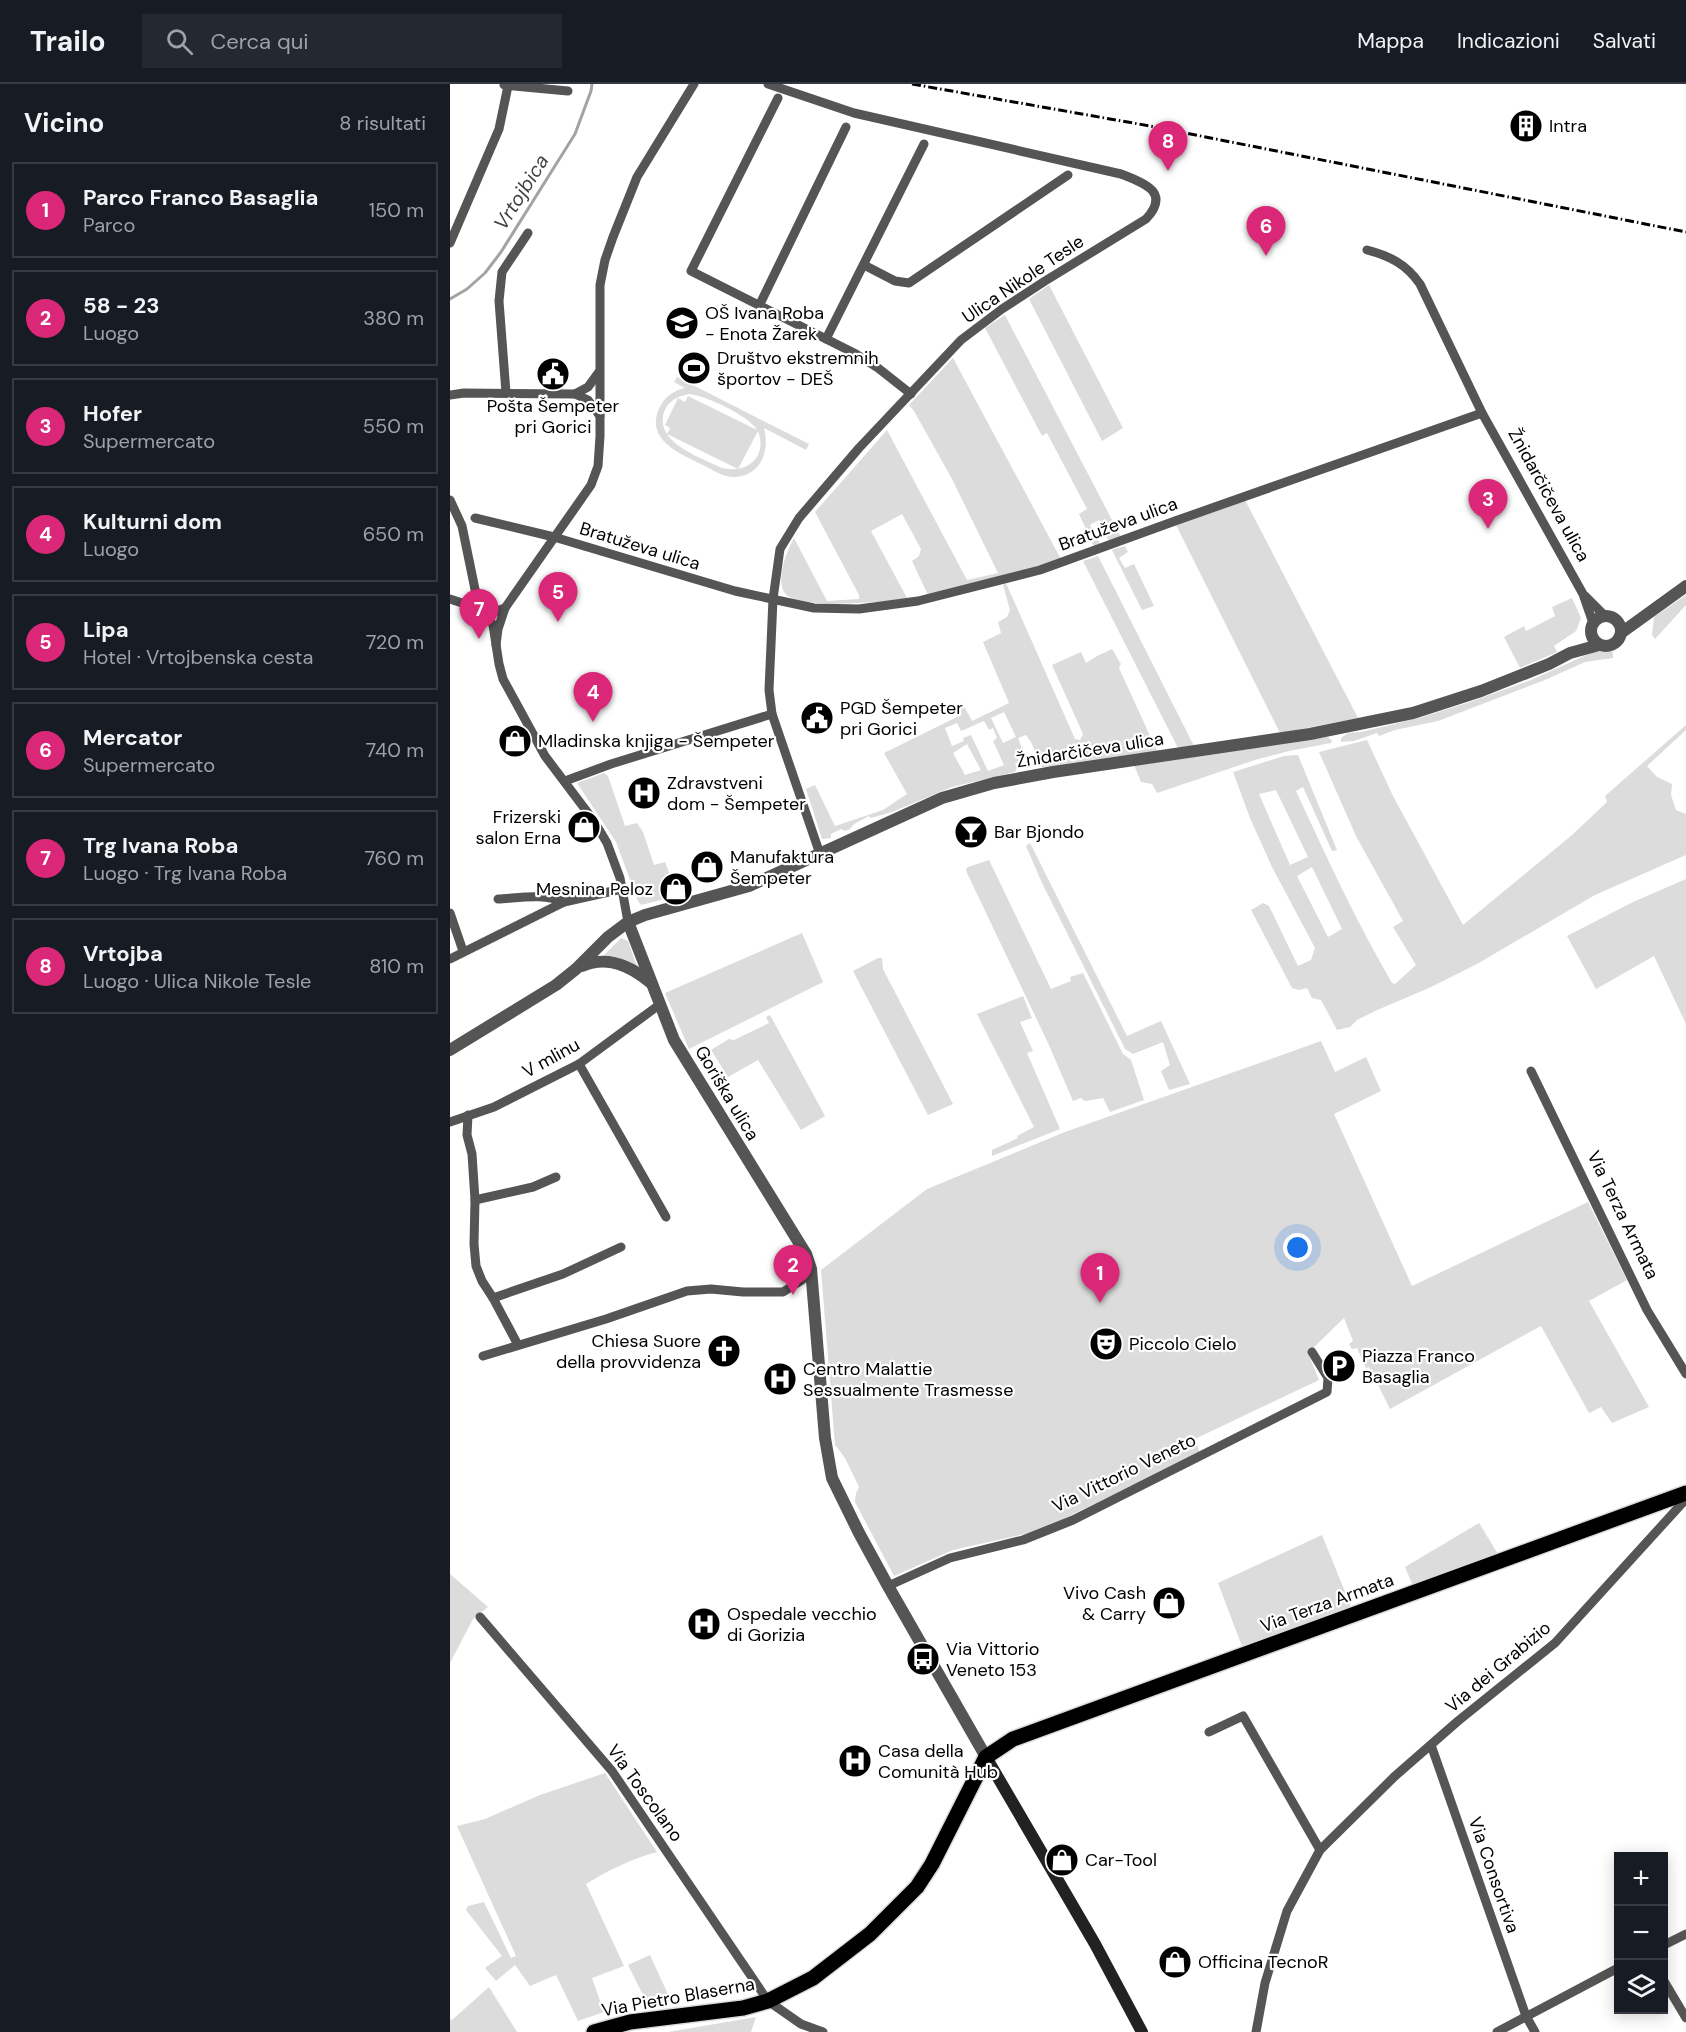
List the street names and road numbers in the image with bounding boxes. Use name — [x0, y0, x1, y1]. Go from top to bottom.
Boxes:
street label: Ulica Nikole Tesle — [957, 229, 1089, 329]
street label: Žnidarčičeva ulica — [1502, 424, 1596, 566]
street label: Bratuževa ulica — [1055, 491, 1181, 557]
street label: Bratuževa ulica — [577, 516, 703, 576]
street label: Žnidarčičeva ulica — [1015, 726, 1165, 774]
street label: V mlinu — [518, 1033, 584, 1083]
street label: Goriška ulica — [689, 1041, 765, 1145]
street label: Via Terza Armata — [1581, 1147, 1665, 1283]
street label: Via Vittorio Veneto — [1048, 1428, 1200, 1518]
street label: Via Terza Armata — [1257, 1568, 1397, 1638]
street label: Via dei Grabizio — [1440, 1616, 1556, 1718]
street label: Via Toscolano — [602, 1739, 688, 1847]
street label: Via Consortiva — [1463, 1814, 1525, 1936]
street label: Via Pietro Blaserna — [600, 1972, 756, 2022]

